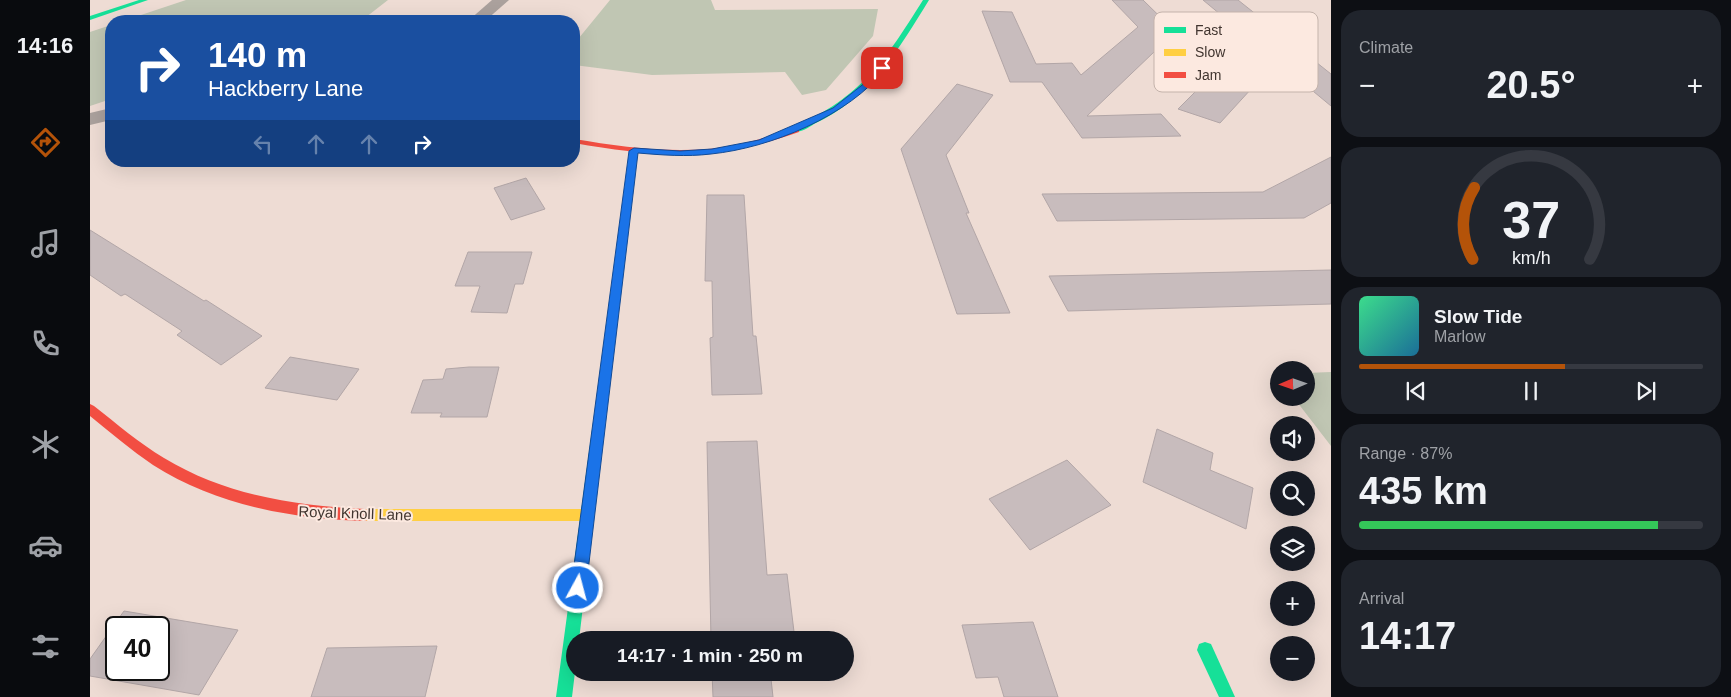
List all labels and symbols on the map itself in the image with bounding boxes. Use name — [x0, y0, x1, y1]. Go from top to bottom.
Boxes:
legend — [1154, 12, 1318, 92]
text: Fast — [1195, 22, 1222, 38]
text: Slow — [1195, 44, 1226, 60]
pin — [861, 47, 903, 89]
text: Jam — [1195, 67, 1221, 83]
north arrow — [1270, 361, 1315, 406]
street label: Royal Knoll Lane — [298, 503, 412, 523]
position arrow — [551, 561, 603, 613]
speed limit sign: 40 — [105, 616, 170, 681]

